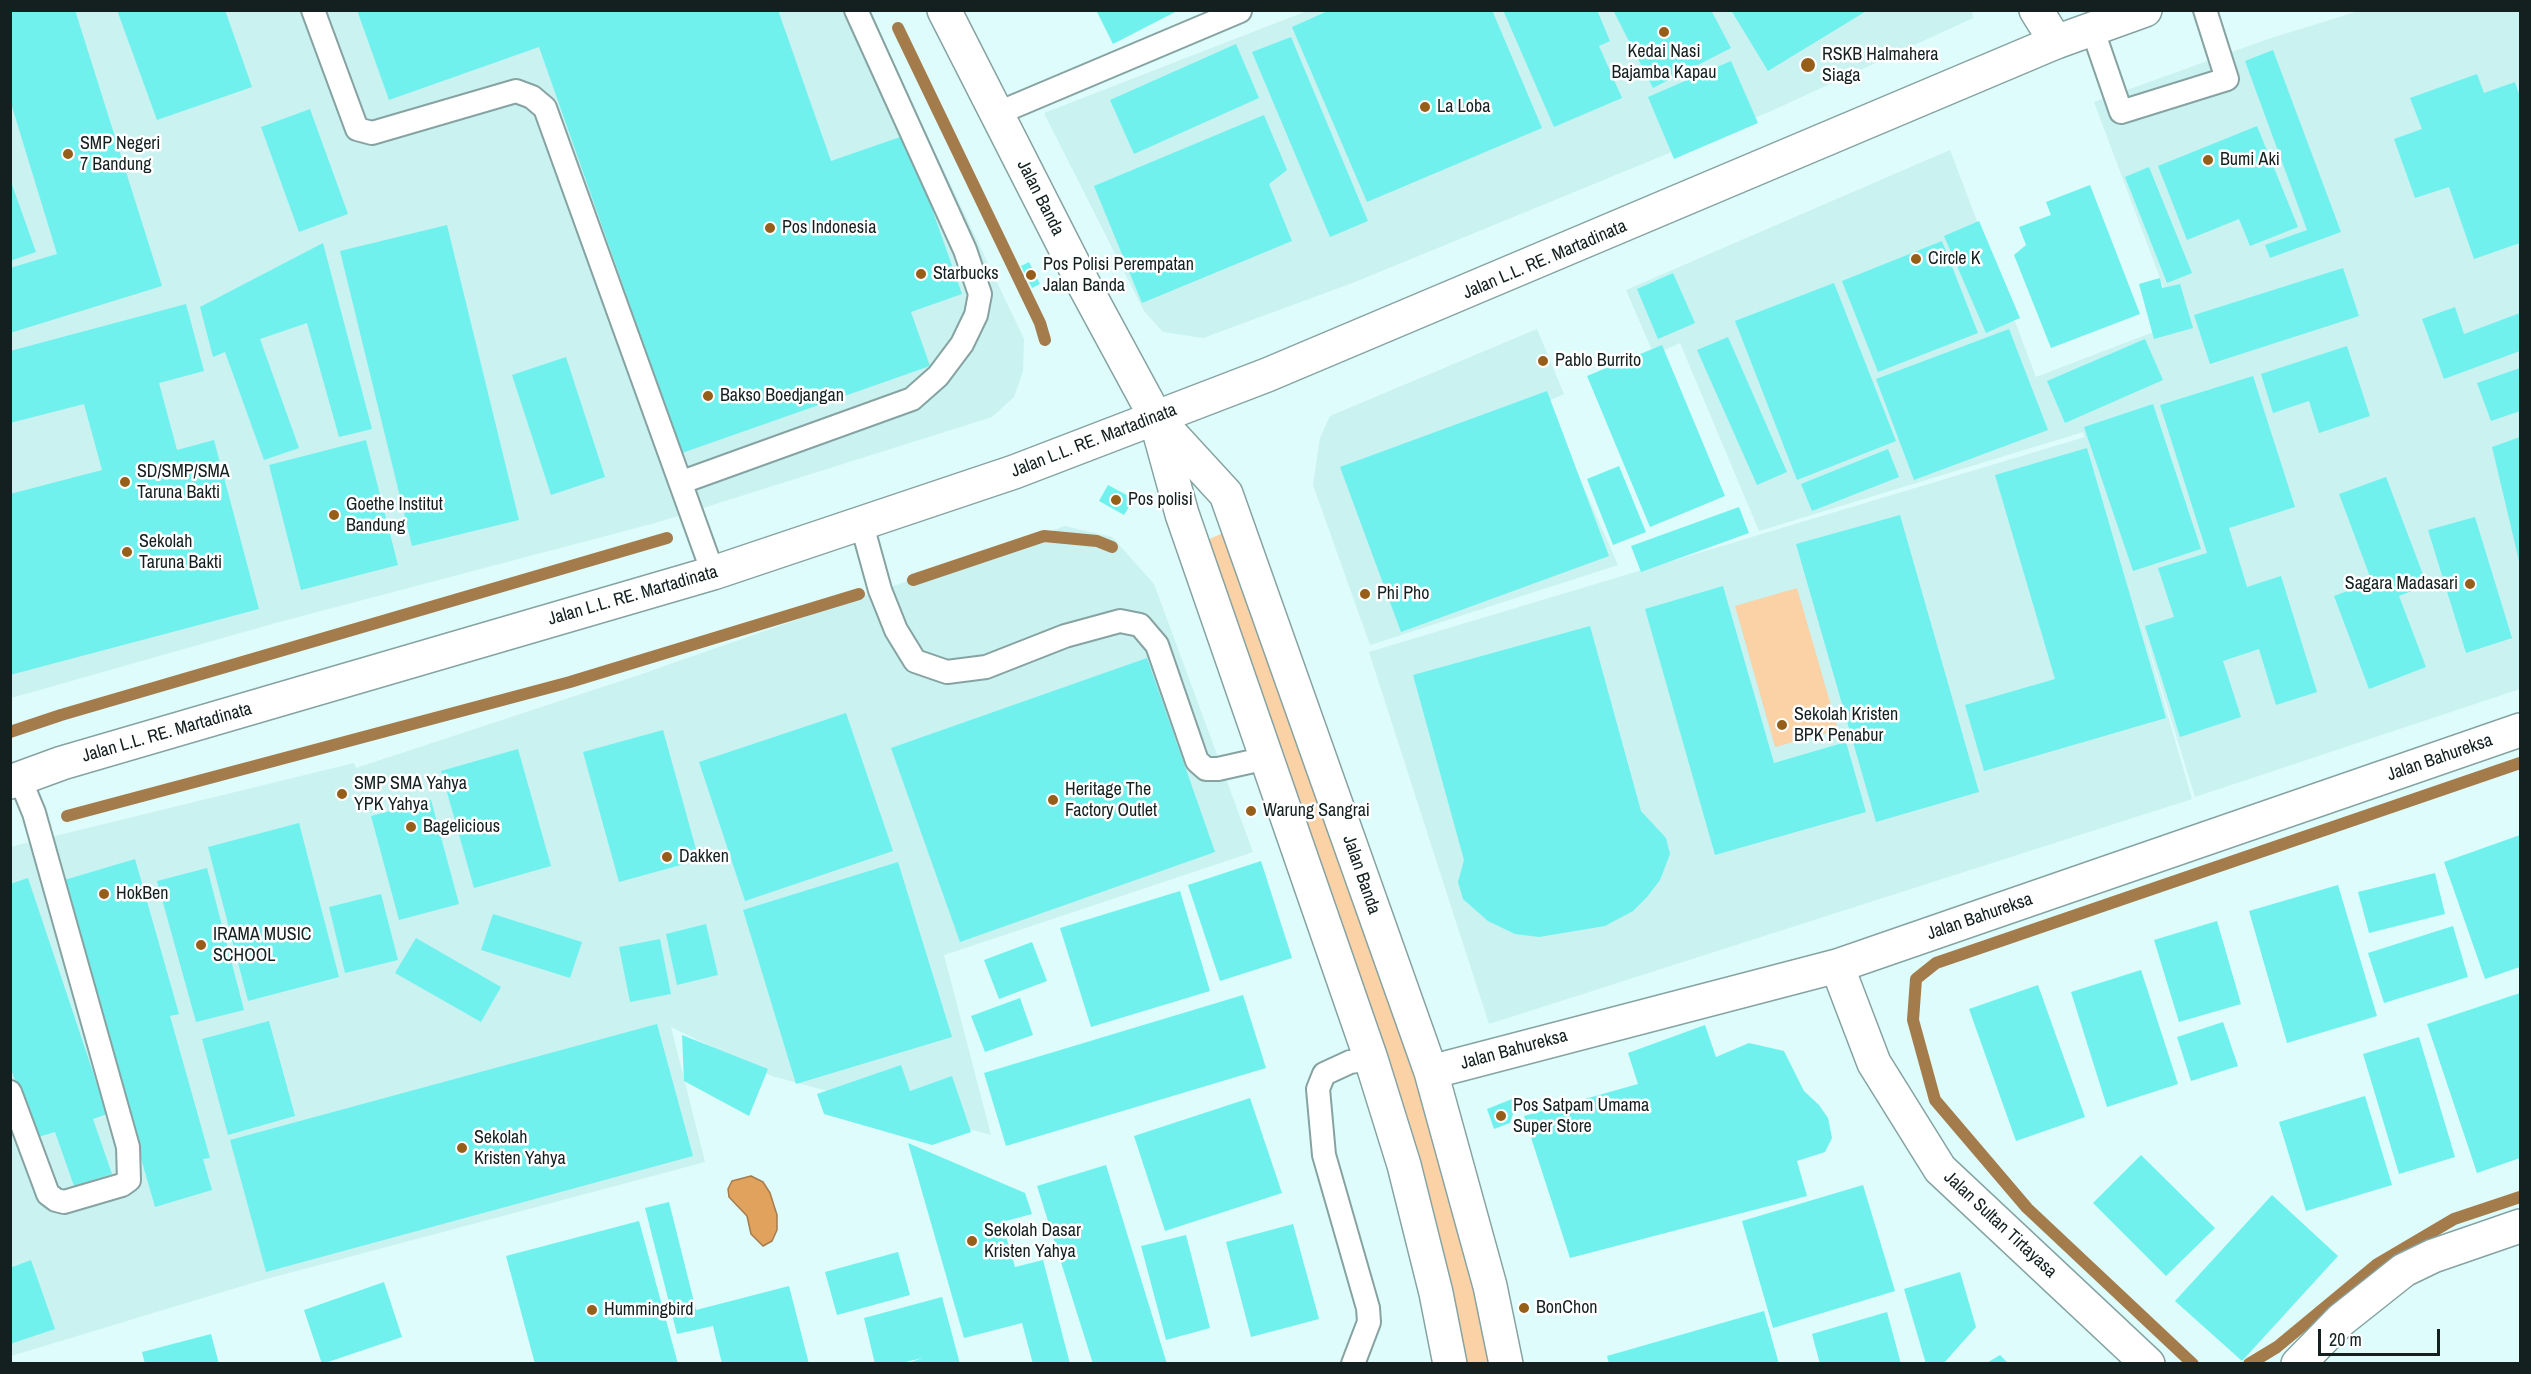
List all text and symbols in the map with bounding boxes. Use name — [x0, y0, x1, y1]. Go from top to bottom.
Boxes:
marker: Kedai Nasi Bajamba Kapau — [1657, 25, 1671, 39]
place label: Kedai Nasi Bajamba Kapau — [1611, 41, 1717, 84]
place label: RSKB Halmahera Siaga — [1822, 44, 1938, 86]
marker: RSKB Halmahera Siaga — [1799, 56, 1817, 74]
place label: La Loba — [1437, 96, 1490, 118]
marker: La Loba — [1418, 100, 1432, 114]
place label: SMP Negeri 7 Bandung — [80, 133, 160, 176]
marker: SMP Negeri 7 Bandung — [61, 147, 75, 161]
place label: Bumi Aki — [2220, 149, 2280, 171]
marker: Bumi Aki — [2201, 153, 2215, 167]
street label: Jalan Banda — [1012, 157, 1068, 239]
street label: Jalan L.L. RE. Martadinata — [1460, 216, 1630, 304]
place label: Pos Indonesia — [782, 217, 876, 239]
marker: Pos Indonesia — [763, 221, 777, 235]
place label: Circle K — [1928, 248, 1980, 270]
marker: Circle K — [1909, 252, 1923, 266]
place label: Pos Polisi Perempatan Jalan Banda — [1043, 254, 1194, 296]
place label: Starbucks — [933, 263, 999, 285]
marker: Starbucks — [914, 267, 928, 281]
marker: Pos Polisi Perempatan Jalan Banda — [1024, 268, 1038, 282]
place label: Pablo Burrito — [1555, 350, 1641, 372]
marker: Pablo Burrito — [1536, 354, 1550, 368]
place label: Bakso Boedjangan — [720, 385, 844, 407]
marker: Bakso Boedjangan — [701, 389, 715, 403]
street label: Jalan L.L. RE. Martadinata — [1008, 399, 1180, 483]
place label: SD/SMP/SMA Taruna Bakti — [137, 461, 230, 504]
marker: SD/SMP/SMA Taruna Bakti — [118, 475, 132, 489]
place label: Pos polisi — [1128, 489, 1193, 511]
marker: Pos polisi — [1109, 493, 1123, 507]
place label: Goethe Institut Bandung — [346, 494, 443, 536]
marker: Goethe Institut Bandung — [327, 508, 341, 522]
place label: Sekolah Taruna Bakti — [139, 531, 222, 574]
marker: Sekolah Taruna Bakti — [120, 545, 134, 559]
street label: Jalan L.L. RE. Martadinata — [546, 561, 720, 631]
place label: Sagara Madasari — [2345, 573, 2458, 595]
marker: Sagara Madasari — [2463, 577, 2477, 591]
place label: Phi Pho — [1377, 583, 1430, 605]
marker: Phi Pho — [1358, 587, 1372, 601]
street label: Jalan L.L. RE. Martadinata — [80, 698, 254, 768]
place label: Sekolah Kristen BPK Penabur — [1794, 704, 1898, 746]
marker: Sekolah Kristen BPK Penabur — [1775, 718, 1789, 732]
street label: Jalan Bahureksa — [2385, 730, 2495, 786]
place label: SMP SMA Yahya YPK Yahya — [354, 773, 467, 816]
place label: Heritage The Factory Outlet — [1065, 779, 1157, 822]
marker: SMP SMA Yahya YPK Yahya — [335, 787, 349, 801]
marker: Heritage The Factory Outlet — [1046, 793, 1060, 807]
place label: Warung Sangrai — [1263, 800, 1370, 822]
marker: Warung Sangrai — [1244, 804, 1258, 818]
place label: Bagelicious — [423, 816, 500, 838]
marker: Bagelicious — [404, 820, 418, 834]
street label: Jalan Banda — [1337, 833, 1385, 917]
place label: Dakken — [679, 846, 729, 868]
marker: Dakken — [660, 850, 674, 864]
place label: HokBen — [116, 883, 169, 905]
marker: HokBen — [97, 887, 111, 901]
street label: Jalan Bahureksa — [1925, 889, 2035, 945]
place label: IRAMA MUSIC SCHOOL — [213, 924, 311, 966]
marker: IRAMA MUSIC SCHOOL — [194, 938, 208, 952]
street label: Jalan Bahureksa — [1458, 1025, 1570, 1075]
place label: Pos Satpam Umama Super Store — [1513, 1095, 1649, 1138]
marker: Pos Satpam Umama Super Store — [1494, 1109, 1508, 1123]
place label: Sekolah Kristen Yahya — [474, 1127, 566, 1170]
marker: Sekolah Kristen Yahya — [455, 1141, 469, 1155]
street label: Jalan Sultan Tirtayasa — [1939, 1167, 2061, 1283]
place label: Sekolah Dasar Kristen Yahya — [984, 1220, 1081, 1262]
marker: Sekolah Dasar Kristen Yahya — [965, 1234, 979, 1248]
place label: BonChon — [1536, 1297, 1598, 1319]
place label: Hummingbird — [604, 1299, 693, 1321]
marker: BonChon — [1517, 1301, 1531, 1315]
marker: Hummingbird — [585, 1303, 599, 1317]
scale bar — [2321, 1317, 2442, 1355]
text: 20 m — [2329, 1327, 2362, 1352]

